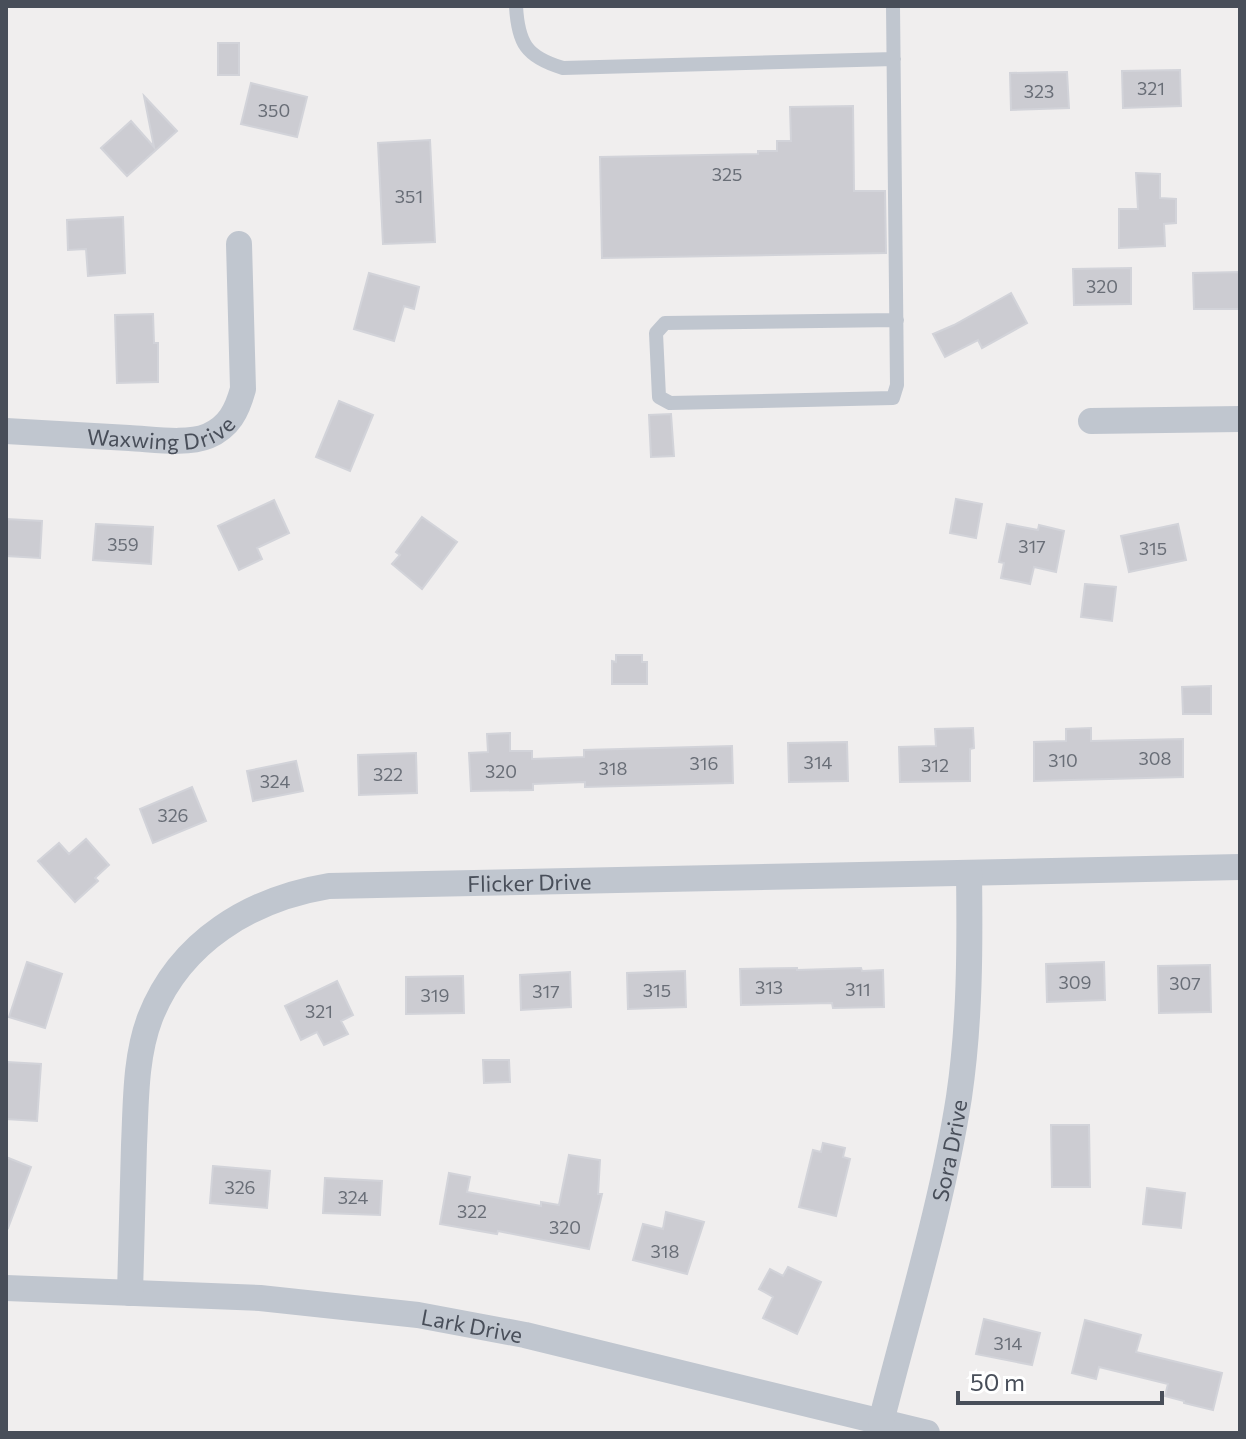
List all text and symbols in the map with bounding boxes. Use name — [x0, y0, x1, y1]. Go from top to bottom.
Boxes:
house number: 321 — [1137, 77, 1165, 99]
house number: 323 — [1024, 80, 1054, 102]
house number: 350 — [258, 99, 290, 121]
house number: 325 — [712, 163, 742, 185]
house number: 351 — [395, 185, 423, 207]
house number: 320 — [1086, 275, 1118, 297]
street label: Waxwing Drive — [86, 410, 240, 454]
house number: 359 — [107, 533, 139, 555]
house number: 317 — [1018, 535, 1046, 557]
house number: 315 — [1139, 537, 1167, 559]
house number: 308 — [1139, 747, 1172, 769]
house number: 310 — [1048, 749, 1078, 771]
house number: 314 — [804, 751, 833, 773]
house number: 316 — [690, 752, 718, 774]
house number: 312 — [921, 754, 949, 776]
house number: 318 — [599, 757, 628, 779]
house number: 320 — [485, 760, 517, 782]
house number: 322 — [373, 763, 403, 785]
house number: 324 — [260, 770, 291, 792]
house number: 326 — [157, 804, 189, 826]
street label: Flicker Drive — [467, 867, 592, 897]
house number: 309 — [1059, 971, 1091, 993]
house number: 307 — [1169, 972, 1201, 994]
house number: 313 — [755, 976, 783, 998]
house number: 311 — [845, 978, 871, 1000]
house number: 315 — [643, 979, 671, 1001]
house number: 317 — [532, 980, 560, 1002]
house number: 319 — [421, 984, 449, 1006]
house number: 321 — [305, 1000, 333, 1022]
street label: Sora Drive — [925, 1097, 972, 1204]
house number: 326 — [224, 1176, 256, 1198]
house number: 324 — [338, 1186, 369, 1208]
house number: 322 — [457, 1200, 487, 1222]
house number: 320 — [549, 1216, 581, 1238]
house number: 318 — [651, 1240, 680, 1262]
street label: Lark Drive — [419, 1302, 525, 1348]
house number: 314 — [994, 1332, 1023, 1354]
scale bar — [958, 1355, 1162, 1405]
text: 50 m — [970, 1367, 1025, 1396]

